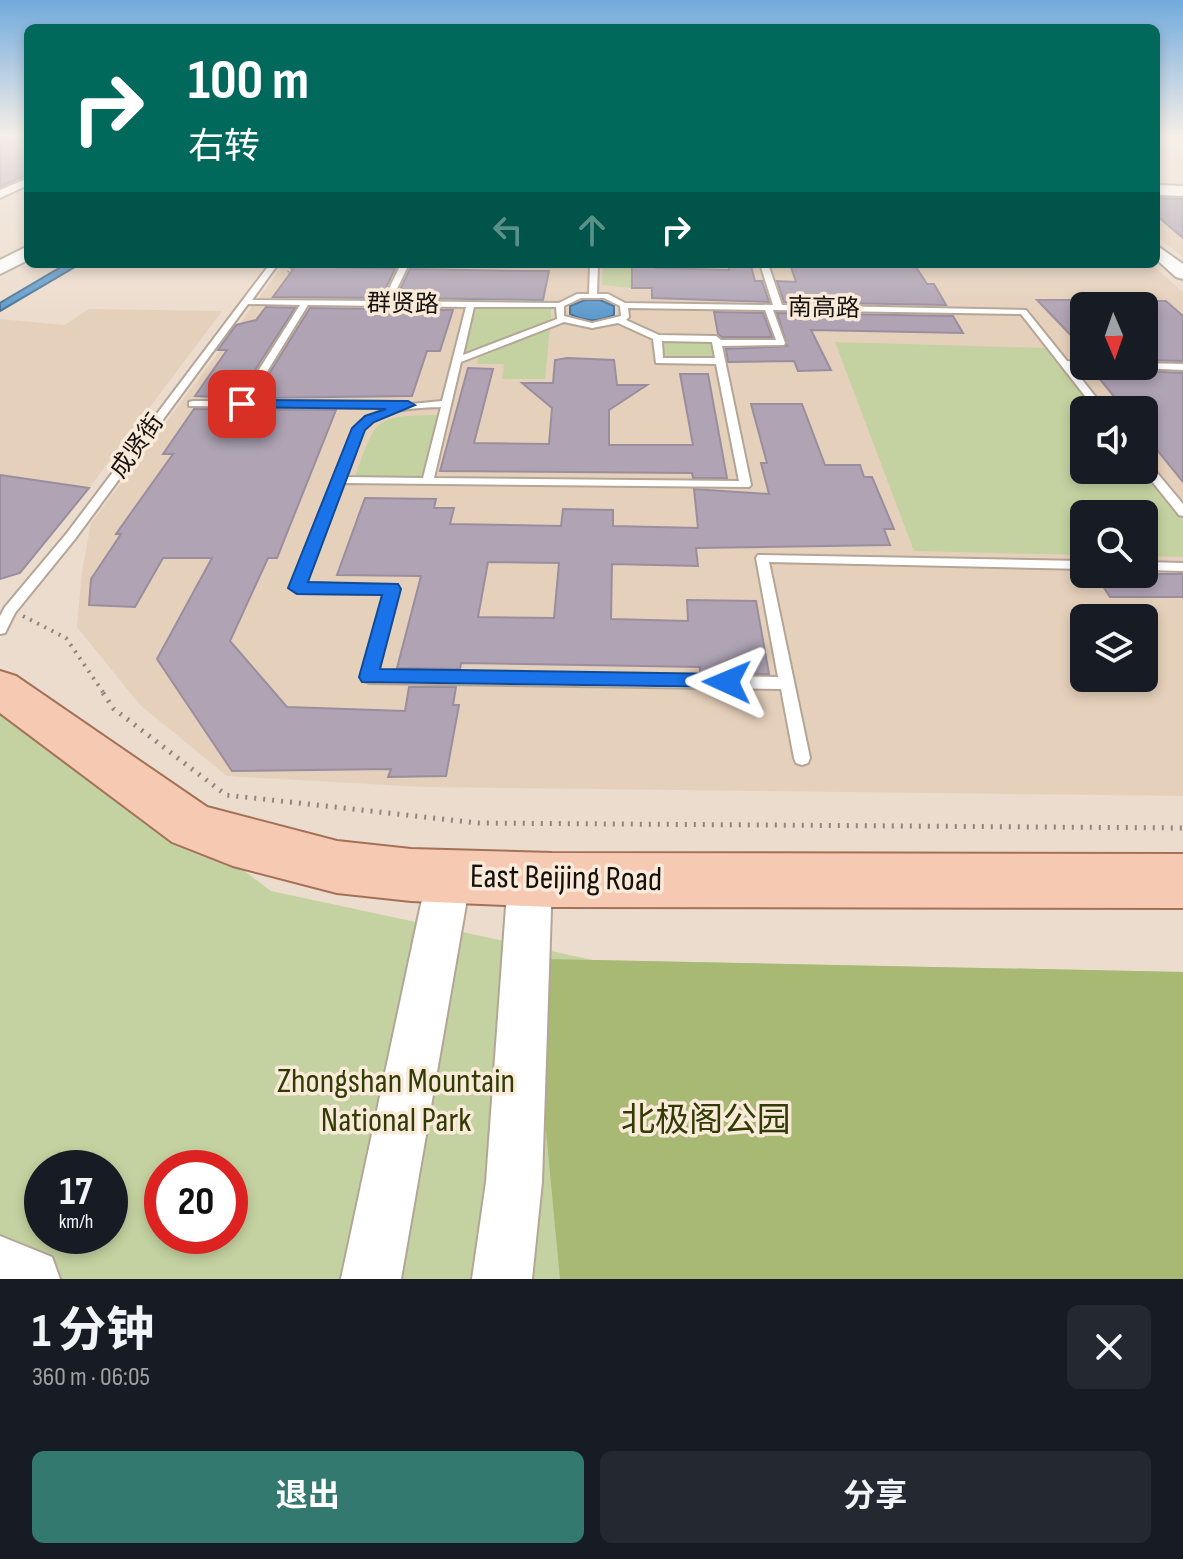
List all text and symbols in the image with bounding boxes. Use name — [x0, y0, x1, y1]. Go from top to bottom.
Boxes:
text: 100 m — [188, 48, 309, 115]
icon: right — [56, 56, 160, 160]
text: 右转 — [188, 126, 260, 169]
icon: left — [486, 208, 530, 252]
icon: ahead — [570, 208, 614, 252]
icon: right — [654, 208, 698, 252]
street label: 群贤路 — [367, 289, 439, 319]
north arrow — [1070, 292, 1158, 380]
map controls — [1070, 292, 1158, 692]
street label: 南高路 — [788, 293, 860, 323]
pin — [208, 370, 276, 438]
icon: arrive — [220, 382, 264, 426]
button: sound — [1070, 396, 1158, 484]
street label: 成贤街 — [104, 408, 170, 484]
button: search — [1070, 500, 1158, 588]
button: layers — [1070, 604, 1158, 692]
position arrow — [685, 640, 769, 724]
street label: East Beijing Road — [470, 856, 662, 900]
park label: Zhongshan Mountain National Park — [277, 1061, 515, 1141]
park label: 北极阁公园 — [621, 1100, 791, 1141]
speed limit sign: 20 — [144, 1150, 248, 1254]
text: 17 — [60, 1168, 92, 1216]
text: km/h — [59, 1210, 93, 1234]
text: 1 分钟 — [32, 1303, 154, 1360]
button: close — [1067, 1305, 1151, 1389]
text: 360 m · 06:05 — [32, 1362, 150, 1393]
button: 退出 — [32, 1451, 584, 1543]
button: 分享 — [600, 1451, 1151, 1543]

